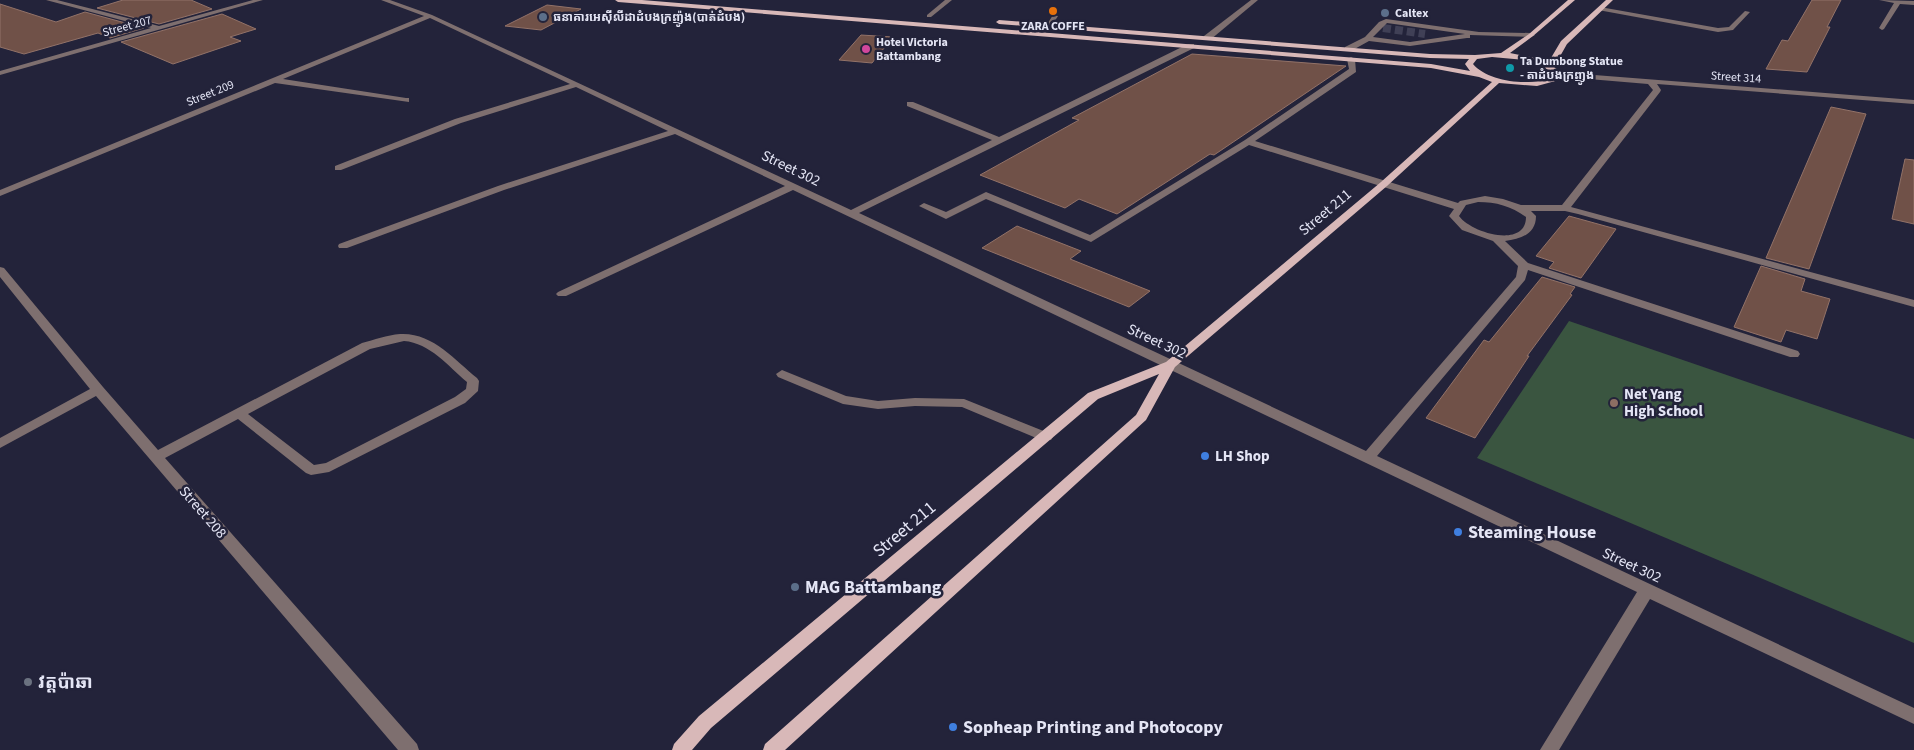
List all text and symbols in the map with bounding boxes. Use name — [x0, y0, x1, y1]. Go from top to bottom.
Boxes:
marker: ZARA COFFE — [1047, 5, 1059, 17]
place label: Caltex — [1395, 5, 1428, 22]
marker: Caltex — [1379, 7, 1391, 19]
place label: ធនាគារអេស៊ីលីដាដំបងក្រញ៉ូង(បាត់ដំបង) — [553, 9, 745, 27]
marker: ធនាគារអេស៊ីលីដាដំបងក្រញ៉ូង(បាត់ដំបង) — [537, 11, 549, 23]
street label: Street 207 — [101, 12, 154, 41]
place label: ZARA COFFE — [1021, 18, 1085, 35]
place label: Hotel Victoria Battambang — [876, 34, 948, 65]
marker: Hotel Victoria Battambang — [860, 43, 872, 55]
place label: Ta Dumbong Statue - តាដំបងក្រញូង — [1520, 53, 1623, 85]
marker: Ta Dumbong Statue - តាដំបងក្រញូង — [1504, 62, 1516, 74]
street label: Street 314 — [1710, 67, 1762, 88]
street label: Street 209 — [184, 76, 237, 111]
street label: Street 302 — [758, 145, 824, 192]
street label: Street 211 — [1294, 184, 1356, 241]
street label: Street 302 — [1124, 319, 1190, 364]
place label: Net Yang High School — [1624, 384, 1703, 422]
marker: Net Yang High School — [1608, 397, 1620, 409]
place label: LH Shop — [1215, 446, 1270, 467]
marker: LH Shop — [1199, 450, 1211, 462]
street label: Street 208 — [174, 482, 231, 543]
street label: Street 211 — [867, 496, 941, 563]
place label: Steaming House — [1468, 520, 1596, 545]
marker: Steaming House — [1452, 526, 1464, 538]
street label: Street 302 — [1599, 543, 1665, 588]
place label: MAG Battambang — [805, 575, 942, 600]
marker: MAG Battambang — [789, 581, 801, 593]
place label: វត្តប៉ាឆា — [38, 670, 93, 695]
marker: វត្តប៉ាឆា — [22, 676, 34, 688]
place label: Sopheap Printing and Photocopy — [963, 715, 1223, 740]
marker: Sopheap Printing and Photocopy — [947, 721, 959, 733]

